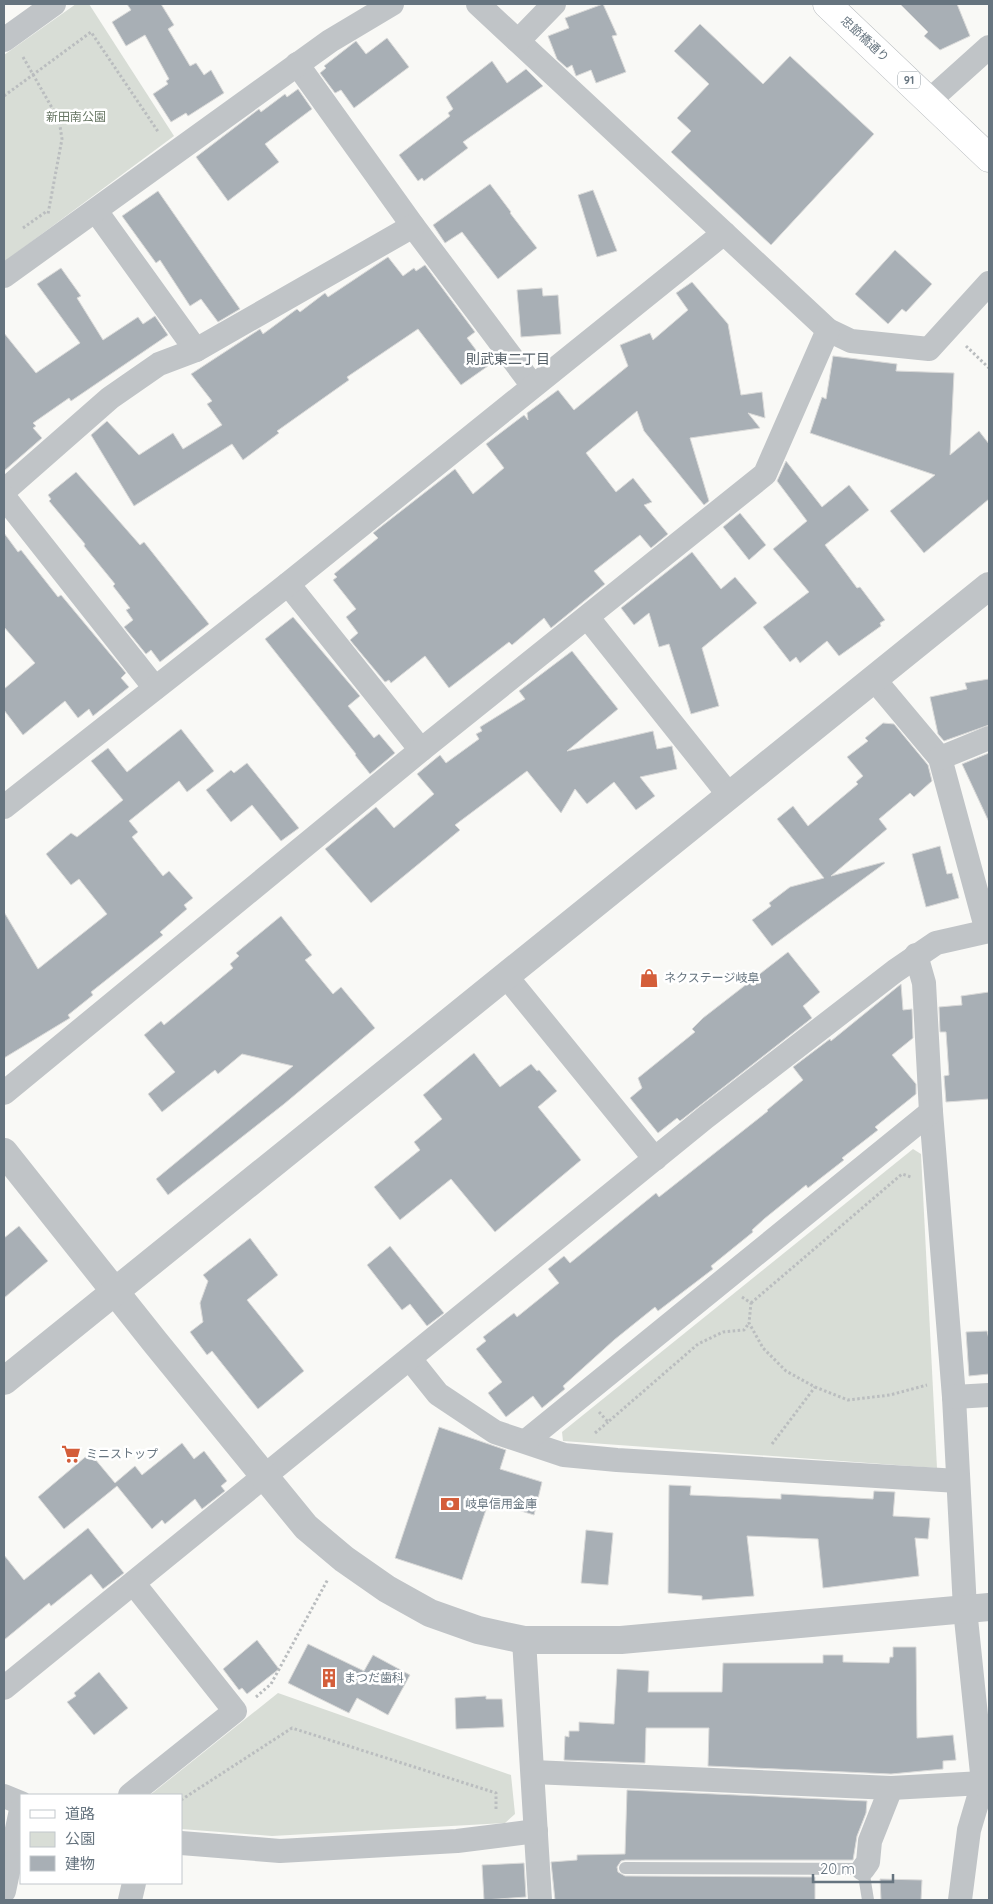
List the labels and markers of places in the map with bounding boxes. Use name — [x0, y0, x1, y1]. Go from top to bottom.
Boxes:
shop icon: ネクステージ岐阜 — [638, 967, 660, 989]
place label: ネクステージ岐阜 — [664, 970, 759, 985]
supermarket icon: ミニストップ — [60, 1443, 82, 1465]
place label: ミニストップ — [86, 1446, 158, 1461]
bank icon: 岐阜信用金庫 — [439, 1493, 461, 1515]
place label: 岐阜信用金庫 — [465, 1496, 537, 1511]
building icon: まつだ歯科 — [318, 1667, 340, 1689]
place label: まつだ歯科 — [344, 1670, 404, 1685]

